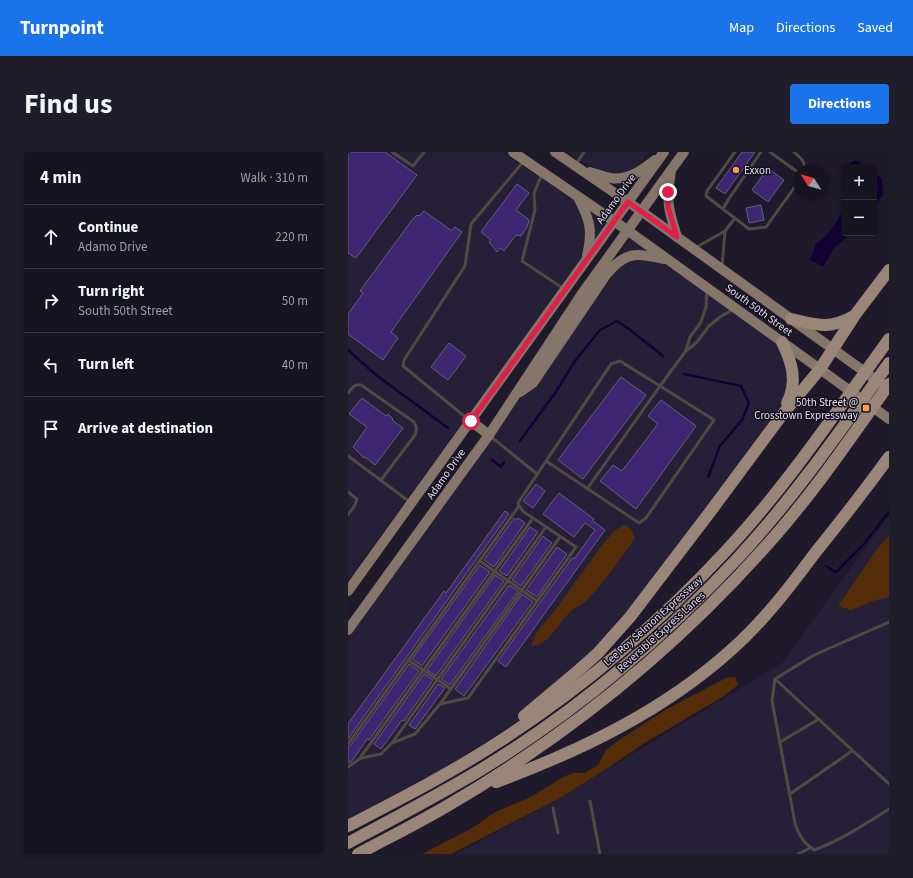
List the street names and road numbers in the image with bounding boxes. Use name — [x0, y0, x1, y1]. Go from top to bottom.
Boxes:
street label: Adamo Drive — [593, 170, 640, 227]
street label: South 50th Street — [722, 280, 796, 340]
street label: Adamo Drive — [423, 445, 469, 502]
street label: Lee Roy Selmon Expressway — [600, 572, 706, 670]
street label: Reversible Express Lanes — [614, 588, 709, 676]

